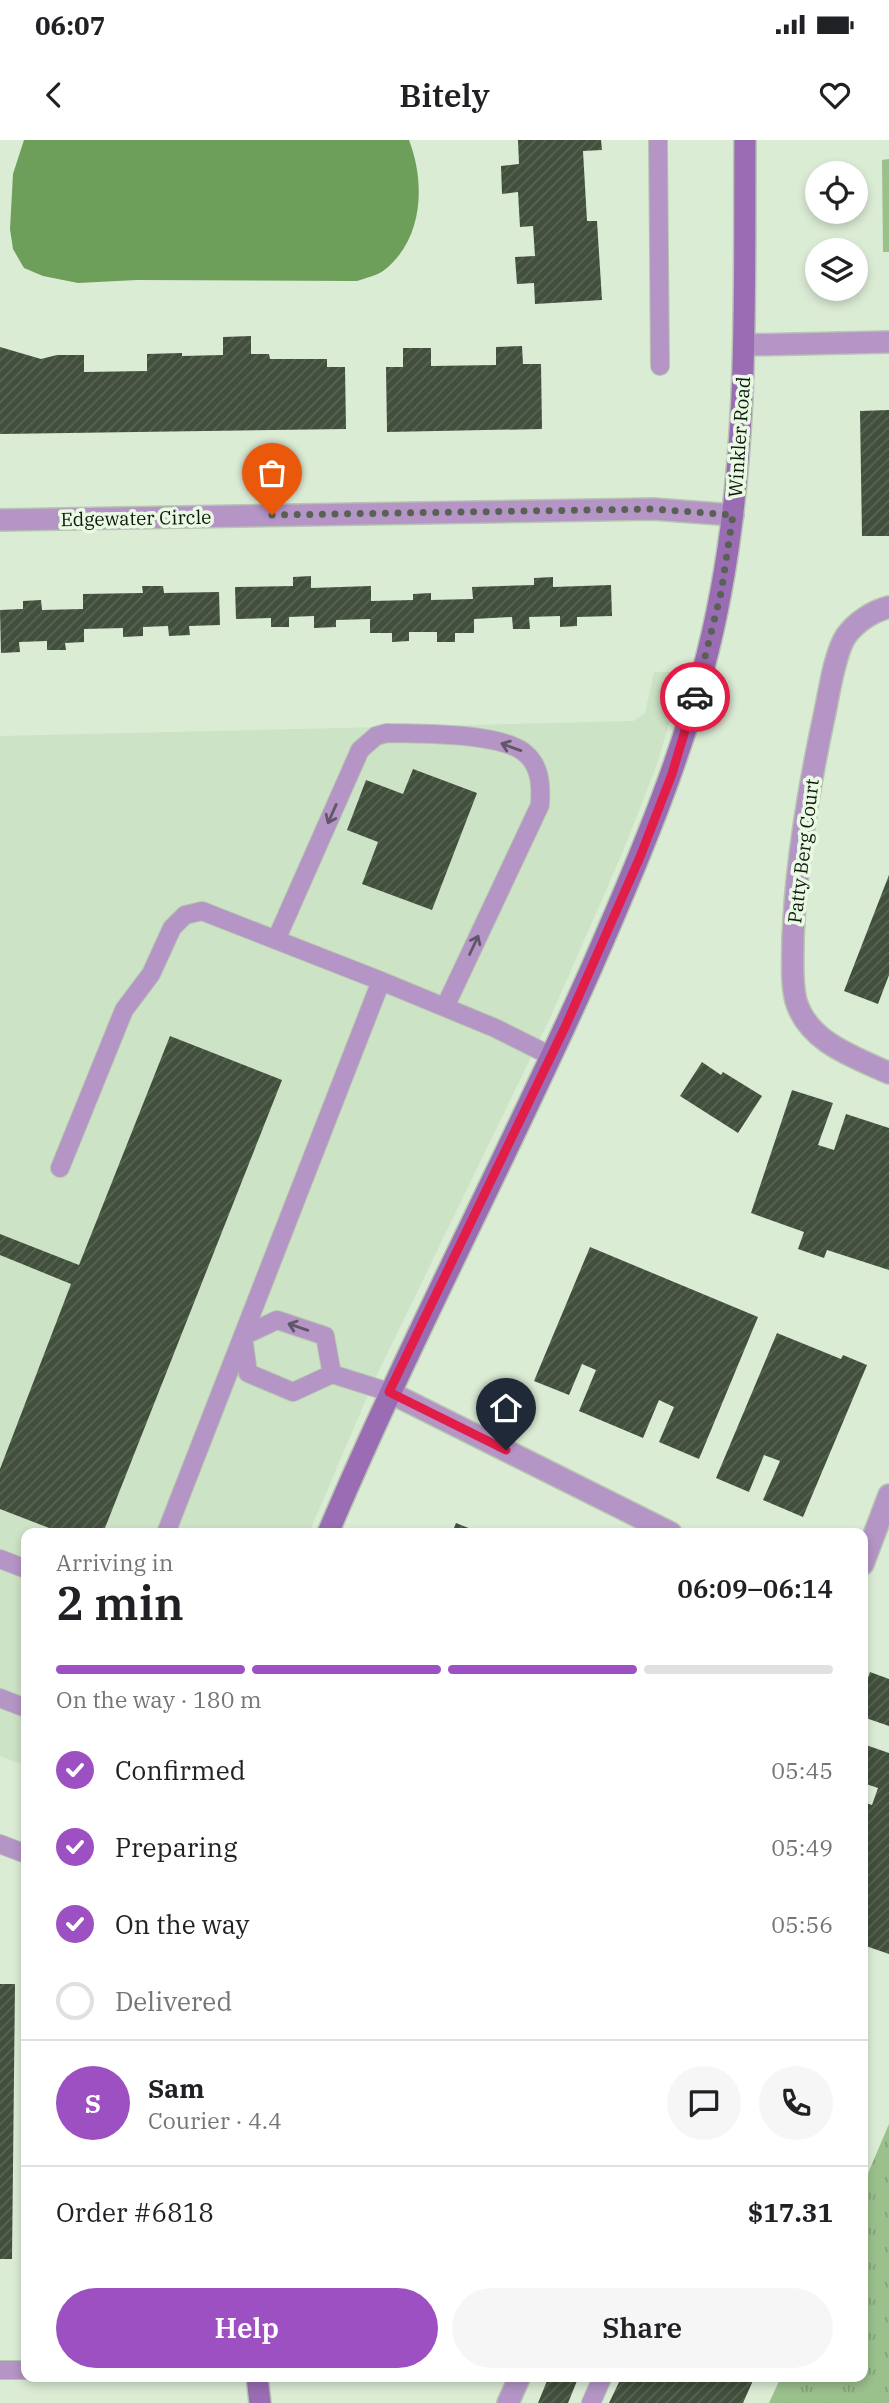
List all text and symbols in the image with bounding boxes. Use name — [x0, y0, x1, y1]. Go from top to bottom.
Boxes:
text: 06:07 — [35, 8, 105, 42]
text: Bitely — [399, 74, 490, 116]
icon: back — [35, 76, 73, 114]
icon: heart — [816, 76, 854, 114]
map controls — [805, 161, 868, 301]
button: locate — [805, 161, 868, 224]
button: layers — [805, 238, 868, 301]
street label: Winkler Road — [723, 376, 755, 498]
pin — [242, 443, 302, 515]
icon: bag — [253, 454, 291, 492]
street label: Edgewater Circle — [60, 505, 212, 531]
courier — [660, 662, 730, 732]
icon: car — [676, 678, 714, 716]
one-way arrow — [500, 740, 522, 752]
street label: Patty Berg Court — [782, 777, 824, 925]
one-way arrow — [325, 803, 338, 824]
one-way arrow — [468, 935, 481, 957]
one-way arrow — [287, 1320, 309, 1332]
pin — [476, 1378, 536, 1450]
icon: home — [487, 1389, 525, 1427]
text: Arriving in — [56, 1547, 173, 1577]
text: 06:09–06:14 — [677, 1571, 833, 1605]
text: 2 min — [56, 1573, 184, 1633]
text: On the way · 180 m — [56, 1684, 262, 1714]
icon: check — [56, 1751, 94, 1789]
text: Confirmed — [115, 1753, 246, 1787]
text: 05:45 — [771, 1755, 833, 1785]
icon: check — [56, 1828, 94, 1866]
text: Preparing — [115, 1830, 237, 1864]
text: 05:49 — [771, 1832, 833, 1862]
icon: check — [56, 1905, 94, 1943]
text: On the way — [115, 1907, 249, 1941]
text: 05:56 — [771, 1909, 833, 1939]
text: Delivered — [115, 1984, 232, 2018]
button: chat — [667, 2066, 741, 2140]
button: phone — [759, 2066, 833, 2140]
text: Sam — [148, 2071, 204, 2105]
text: S — [85, 2086, 101, 2120]
text: Courier · 4.4 — [148, 2105, 282, 2135]
text: Order #6818 — [56, 2195, 214, 2229]
text: $17.31 — [748, 2195, 833, 2229]
button: Help — [56, 2288, 438, 2368]
button: Share — [452, 2288, 833, 2368]

